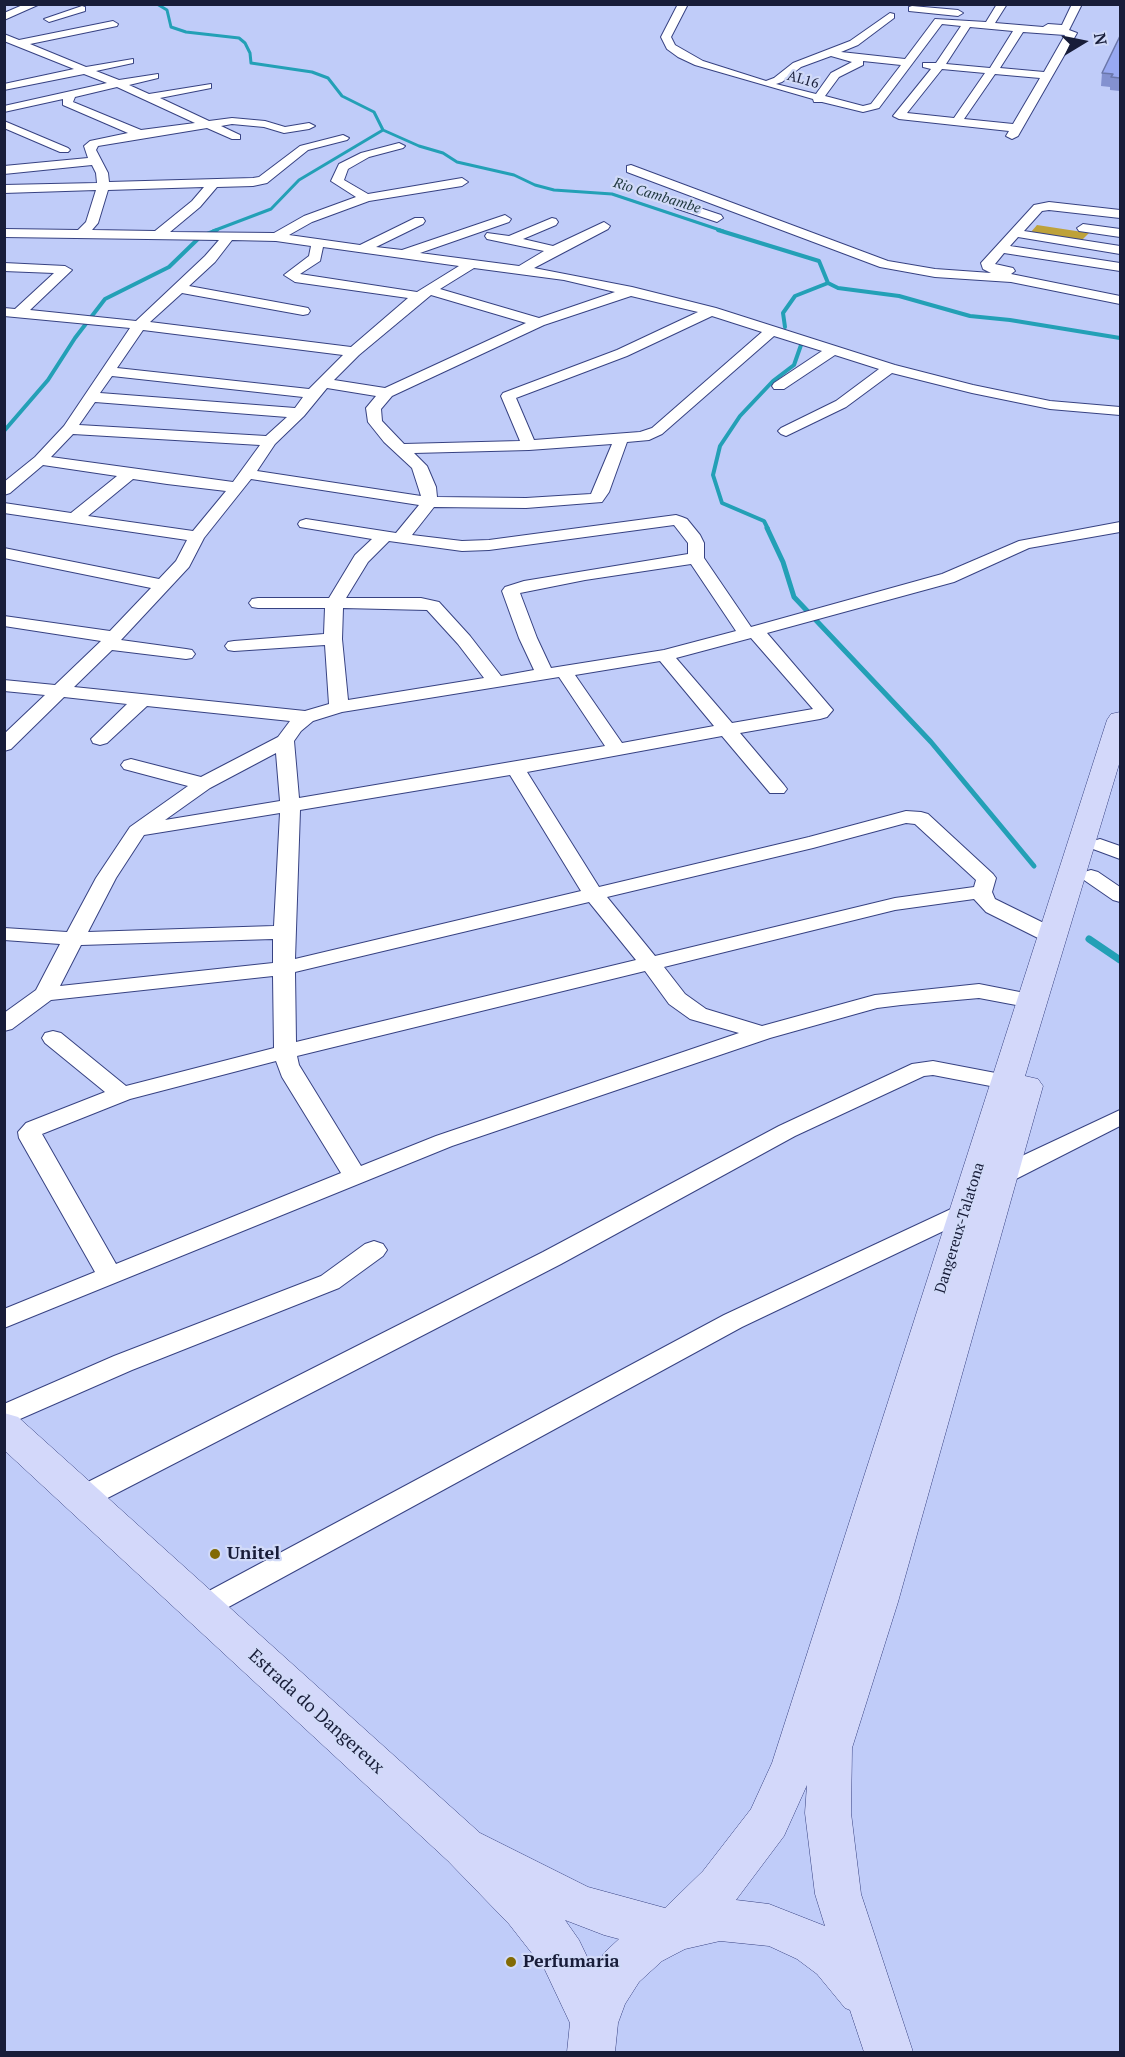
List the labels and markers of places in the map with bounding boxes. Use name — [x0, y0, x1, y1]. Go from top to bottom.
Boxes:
place label: Unitel — [227, 1543, 280, 1565]
marker: Unitel — [208, 1547, 222, 1561]
place label: Perfumaria — [523, 1951, 620, 1973]
marker: Perfumaria — [504, 1955, 518, 1969]

